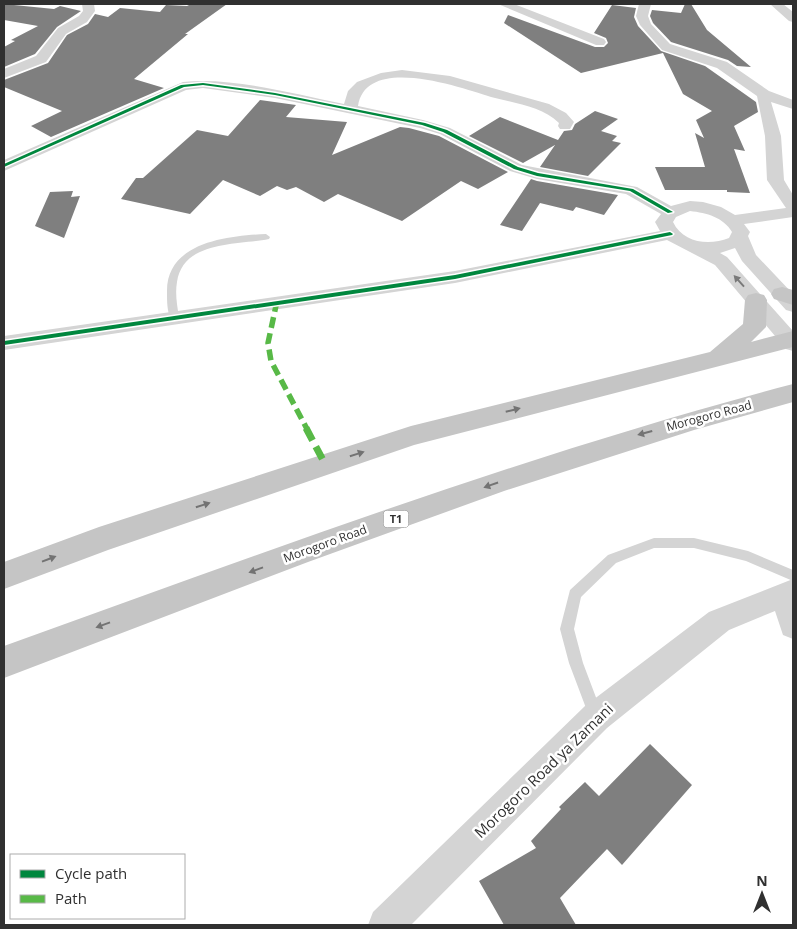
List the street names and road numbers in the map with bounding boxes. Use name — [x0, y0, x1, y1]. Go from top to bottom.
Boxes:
street label: Morogoro Road — [664, 396, 753, 435]
road number: T1 — [384, 510, 408, 528]
street label: Morogoro Road — [281, 521, 369, 567]
street label: Morogoro Road ya Zamani — [470, 699, 617, 842]

